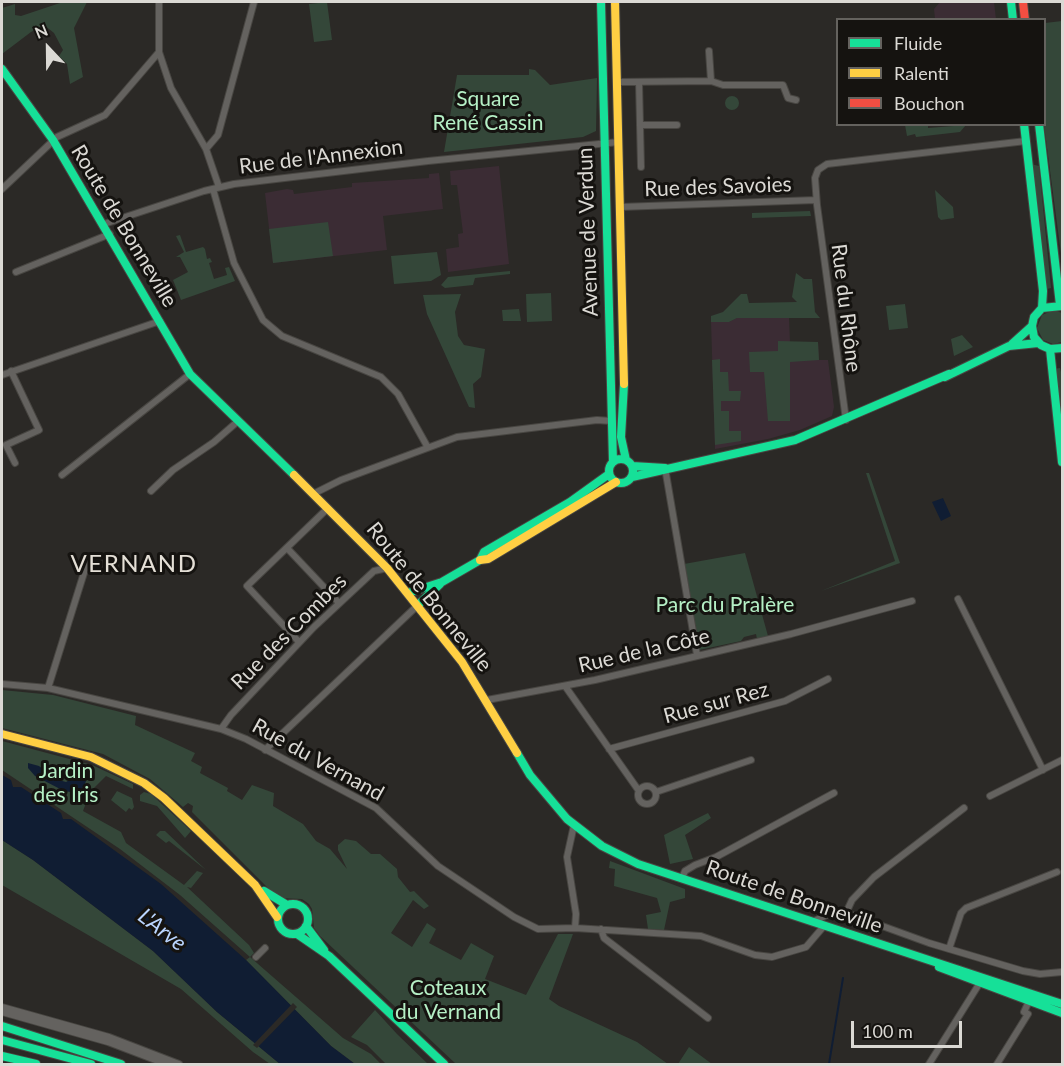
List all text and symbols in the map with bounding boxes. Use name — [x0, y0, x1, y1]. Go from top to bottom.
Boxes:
north arrow — [18, 18, 78, 78]
legend — [836, 18, 1046, 126]
text: N — [32, 20, 50, 42]
text: Fluide — [894, 32, 942, 54]
text: Ralenti — [894, 62, 949, 84]
park label: Square René Cassin — [432, 86, 544, 136]
text: Bouchon — [894, 92, 965, 114]
street label: Rue de l'Annexion — [238, 134, 404, 180]
street label: Route de Bonneville — [66, 140, 182, 312]
street label: Avenue de Verdun — [572, 147, 604, 317]
street label: Rue des Savoies — [644, 172, 792, 202]
street label: Rue du Rhône — [826, 242, 866, 374]
street label: Route de Bonneville — [361, 517, 497, 677]
district label: VERNAND — [71, 550, 197, 578]
street label: Rue des Combes — [226, 569, 352, 695]
park label: Parc du Pralère — [656, 592, 794, 618]
street label: Rue de la Côte — [576, 624, 712, 678]
street label: Rue sur Rez — [661, 677, 771, 729]
street label: Rue du Vernand — [248, 713, 388, 807]
park label: Jardin des Iris — [34, 758, 98, 808]
street label: Route de Bonneville — [703, 855, 885, 939]
water label: L'Arve — [133, 903, 191, 957]
park label: Coteaux du Vernand — [395, 975, 501, 1025]
scale bar — [854, 1009, 965, 1047]
text: 100 m — [862, 1020, 913, 1042]

